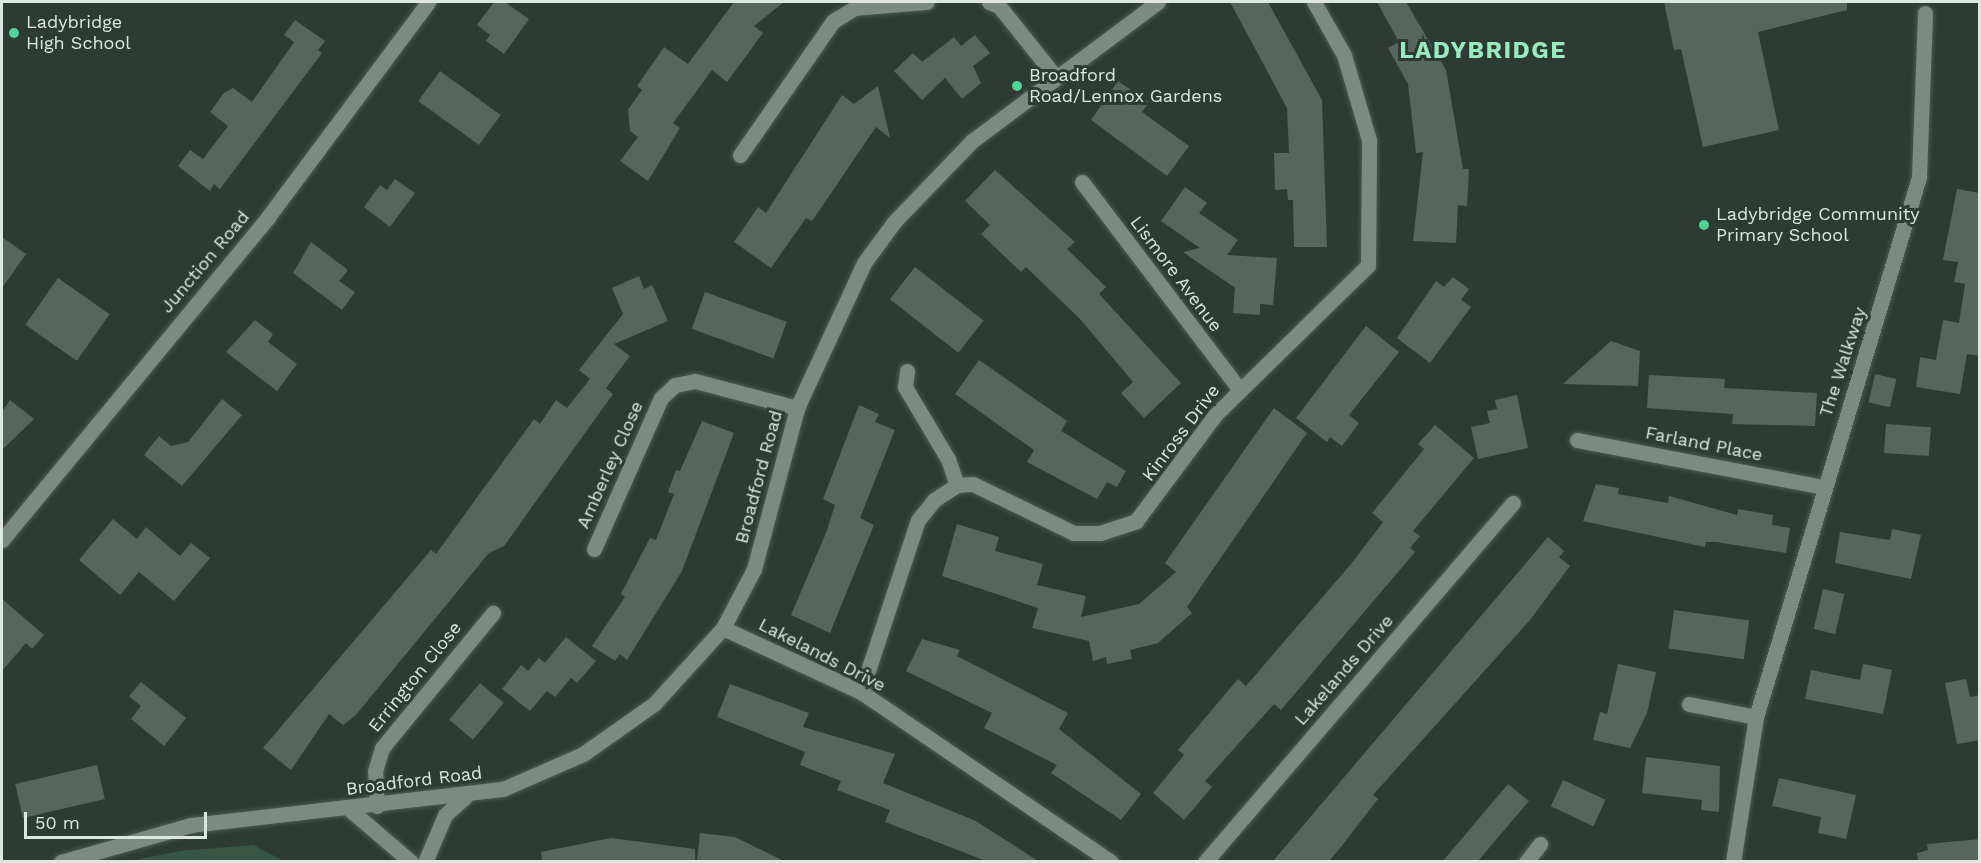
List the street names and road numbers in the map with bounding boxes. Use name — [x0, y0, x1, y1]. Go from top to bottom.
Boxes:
street label: Junction Road — [156, 207, 254, 317]
street label: Lismore Avenue — [1125, 212, 1227, 336]
street label: The Walkway — [1815, 304, 1871, 420]
street label: Kinross Drive — [1138, 380, 1224, 486]
street label: Amberley Close — [572, 398, 648, 532]
street label: Broadford Road — [731, 408, 787, 546]
street label: Farland Place — [1644, 422, 1764, 466]
street label: Lakelands Drive — [1290, 610, 1398, 730]
street label: Lakelands Drive — [755, 614, 889, 696]
street label: Errington Close — [364, 617, 466, 737]
street label: Broadford Road — [345, 762, 483, 800]

